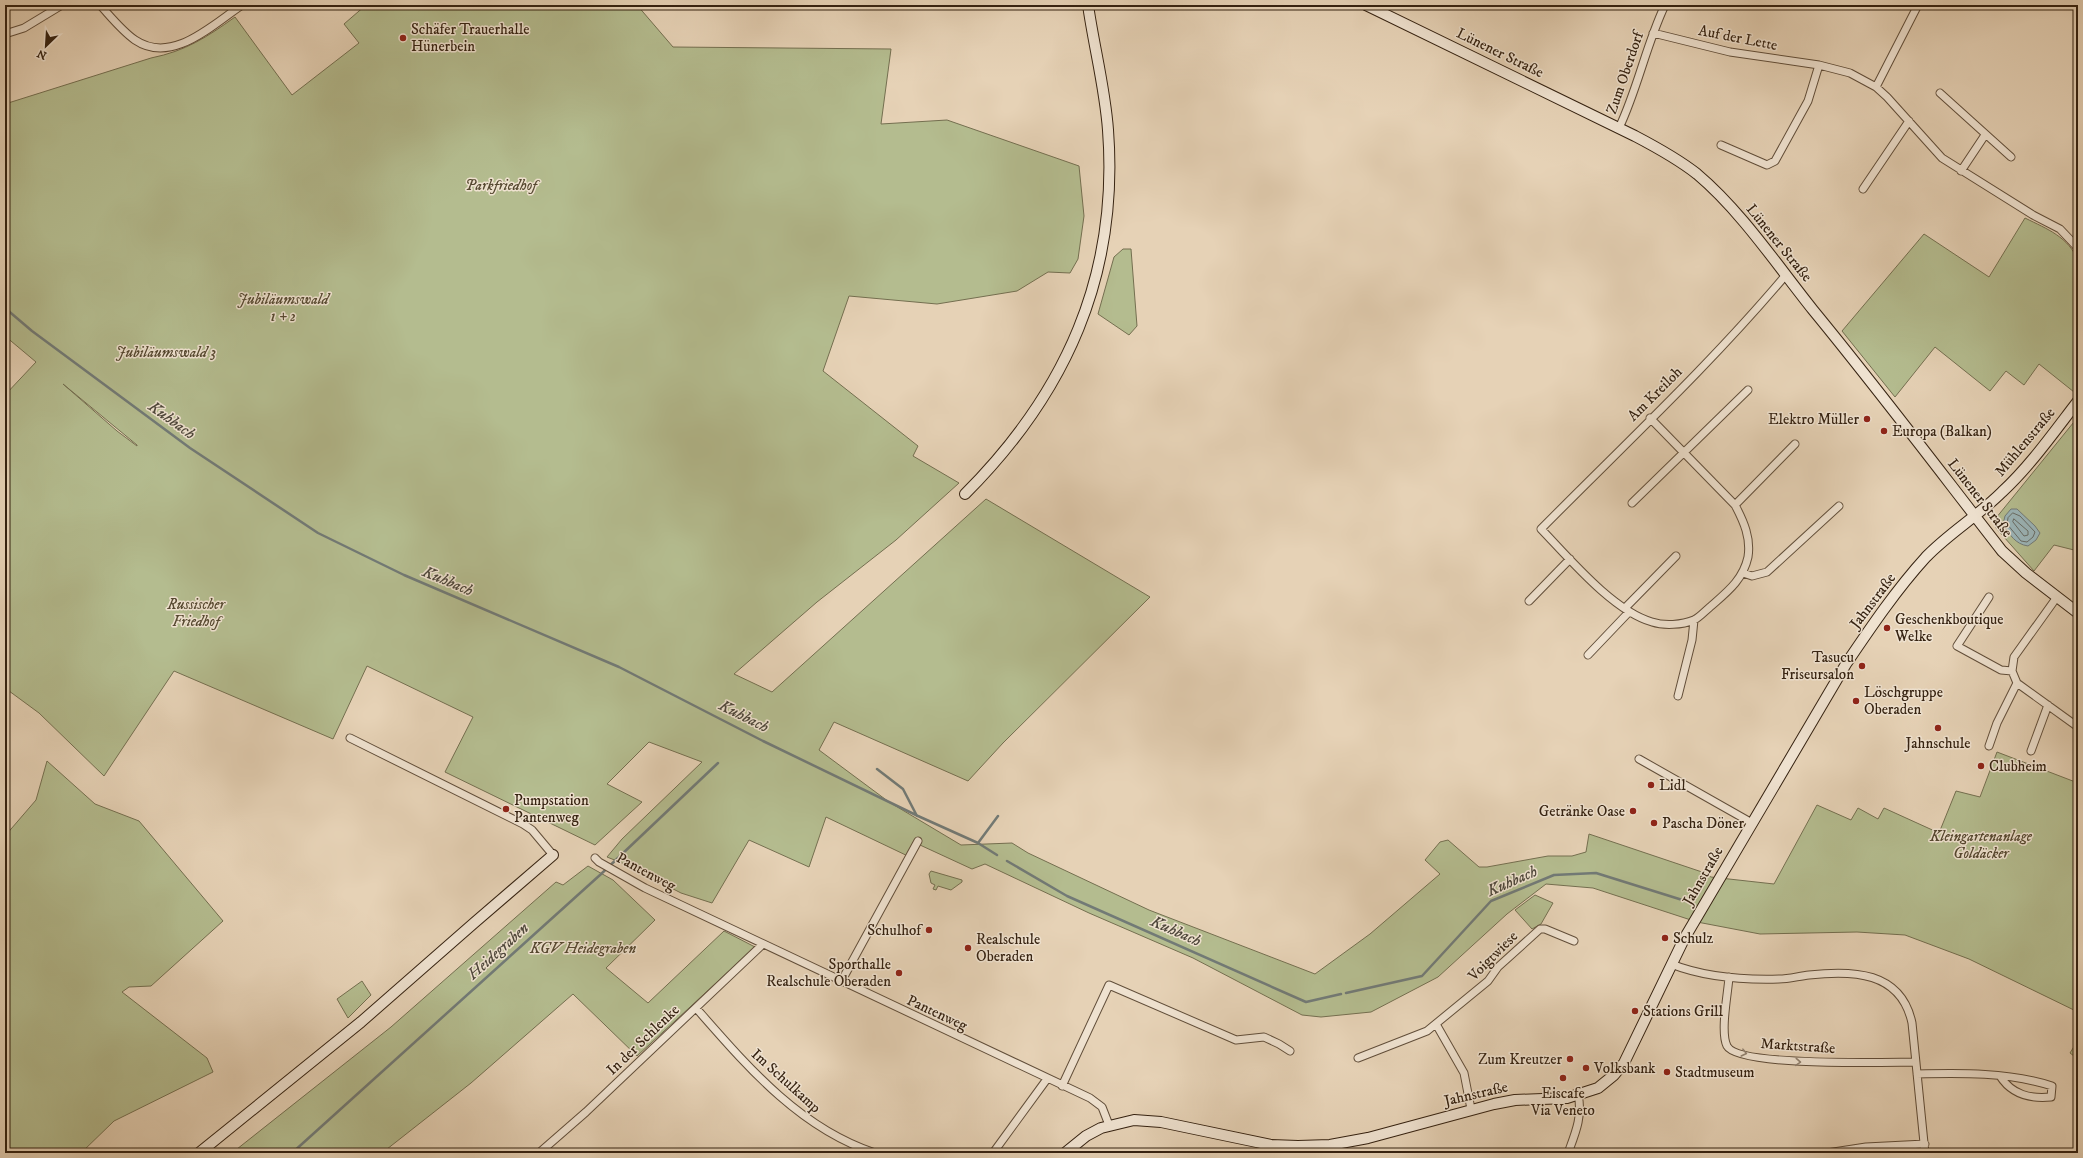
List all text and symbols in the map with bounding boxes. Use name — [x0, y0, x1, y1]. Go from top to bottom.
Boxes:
place label: Schäfer Trauerhalle Hünerbein — [411, 20, 529, 56]
street label: Auf der Lette — [1697, 21, 1779, 55]
street label: Lünener Straße — [1453, 24, 1547, 82]
north arrow — [26, 26, 66, 66]
street label: Zum Oberdorf — [1602, 27, 1649, 117]
marker: Schäfer Trauerhalle Hünerbein — [398, 33, 408, 43]
text: N — [35, 46, 49, 62]
park label: Parkfriedhof — [465, 176, 541, 195]
street label: Lünener Straße — [1742, 200, 1816, 286]
park label: Jubiläumswald 1 + 2 — [237, 290, 332, 326]
park label: Jubiläumswald 3 — [116, 343, 216, 362]
street label: Am Kreiloh — [1624, 363, 1686, 425]
water label: Kuhbach — [144, 396, 199, 444]
street label: Mühlenstraße — [1991, 404, 2059, 480]
place label: Elektro Müller — [1768, 410, 1859, 429]
marker: Elektro Müller — [1862, 414, 1872, 424]
place label: Europa (Balkan) — [1892, 422, 1992, 441]
marker: Europa (Balkan) — [1879, 426, 1889, 436]
street label: Lünener Straße — [1943, 455, 2017, 541]
water label: Kuhbach — [419, 561, 476, 601]
street label: Jahnstraße — [1845, 569, 1900, 634]
park label: Russischer Friedhof — [166, 595, 226, 631]
place label: Geschenkboutique Welke — [1894, 610, 2004, 646]
marker: Geschenkboutique Welke — [1882, 623, 1892, 633]
place label: Tasucu Friseursalon — [1781, 648, 1854, 684]
marker: Tasucu Friseursalon — [1857, 661, 1867, 671]
place label: Löschgruppe Oberaden — [1864, 683, 1943, 719]
water label: Kuhbach — [715, 695, 772, 737]
marker: Löschgruppe Oberaden — [1851, 696, 1861, 706]
marker: Jahnschule — [1933, 723, 1943, 733]
place label: Jahnschule — [1904, 734, 1970, 753]
place label: Clubheim — [1989, 757, 2047, 776]
marker: Clubheim — [1976, 761, 1986, 771]
place label: Lidl — [1659, 776, 1686, 795]
marker: Lidl — [1646, 780, 1656, 790]
place label: Pumpstation Pantenweg — [514, 791, 589, 827]
place label: Getränke Oase — [1539, 802, 1625, 821]
marker: Pumpstation Pantenweg — [501, 804, 511, 814]
marker: Getränke Oase — [1628, 806, 1638, 816]
place label: Pascha Döner — [1662, 814, 1744, 833]
marker: Pascha Döner — [1649, 818, 1659, 828]
park label: Kleingartenanlage Goldäcker — [1929, 827, 2033, 863]
street label: Jahnstraße — [1678, 843, 1727, 911]
street label: Pantenweg — [613, 848, 680, 896]
water label: Kuhbach — [1483, 861, 1540, 901]
water label: Kuhbach — [1147, 911, 1204, 951]
water label: Heidegraben — [462, 918, 533, 985]
place label: Schulhof — [867, 921, 923, 940]
marker: Schulhof — [924, 925, 934, 935]
street label: Voigtwiese — [1463, 927, 1522, 986]
place label: Schulz — [1673, 929, 1714, 948]
place label: Realschule Oberaden — [976, 930, 1040, 966]
marker: Schulz — [1660, 933, 1670, 943]
park label: KGV Heidegraben — [529, 939, 636, 958]
marker: Realschule Oberaden — [963, 943, 973, 953]
place label: Sporthalle Realschule Oberaden — [766, 955, 891, 991]
marker: Sporthalle Realschule Oberaden — [894, 968, 904, 978]
street label: Pantenweg — [904, 991, 971, 1036]
street label: In der Schlenke — [603, 1001, 683, 1079]
place label: Stations Grill — [1643, 1002, 1724, 1021]
marker: Stations Grill — [1630, 1006, 1640, 1016]
street label: Marktstraße — [1760, 1034, 1836, 1058]
street label: Im Schulkamp — [747, 1045, 825, 1118]
one-way arrow — [1740, 1049, 1747, 1057]
place label: Zum Kreutzer — [1478, 1050, 1562, 1069]
marker: Zum Kreutzer — [1565, 1054, 1575, 1064]
one-way arrow — [1795, 1057, 1801, 1066]
place label: Volksbank — [1593, 1059, 1656, 1078]
marker: Volksbank — [1581, 1063, 1591, 1073]
place label: Stadtmuseum — [1675, 1063, 1755, 1082]
marker: Stadtmuseum — [1662, 1067, 1672, 1077]
marker: Eiscafe Via Veneto — [1558, 1073, 1568, 1083]
street label: Jahnstraße — [1440, 1077, 1510, 1111]
place label: Eiscafe Via Veneto — [1530, 1084, 1595, 1120]

